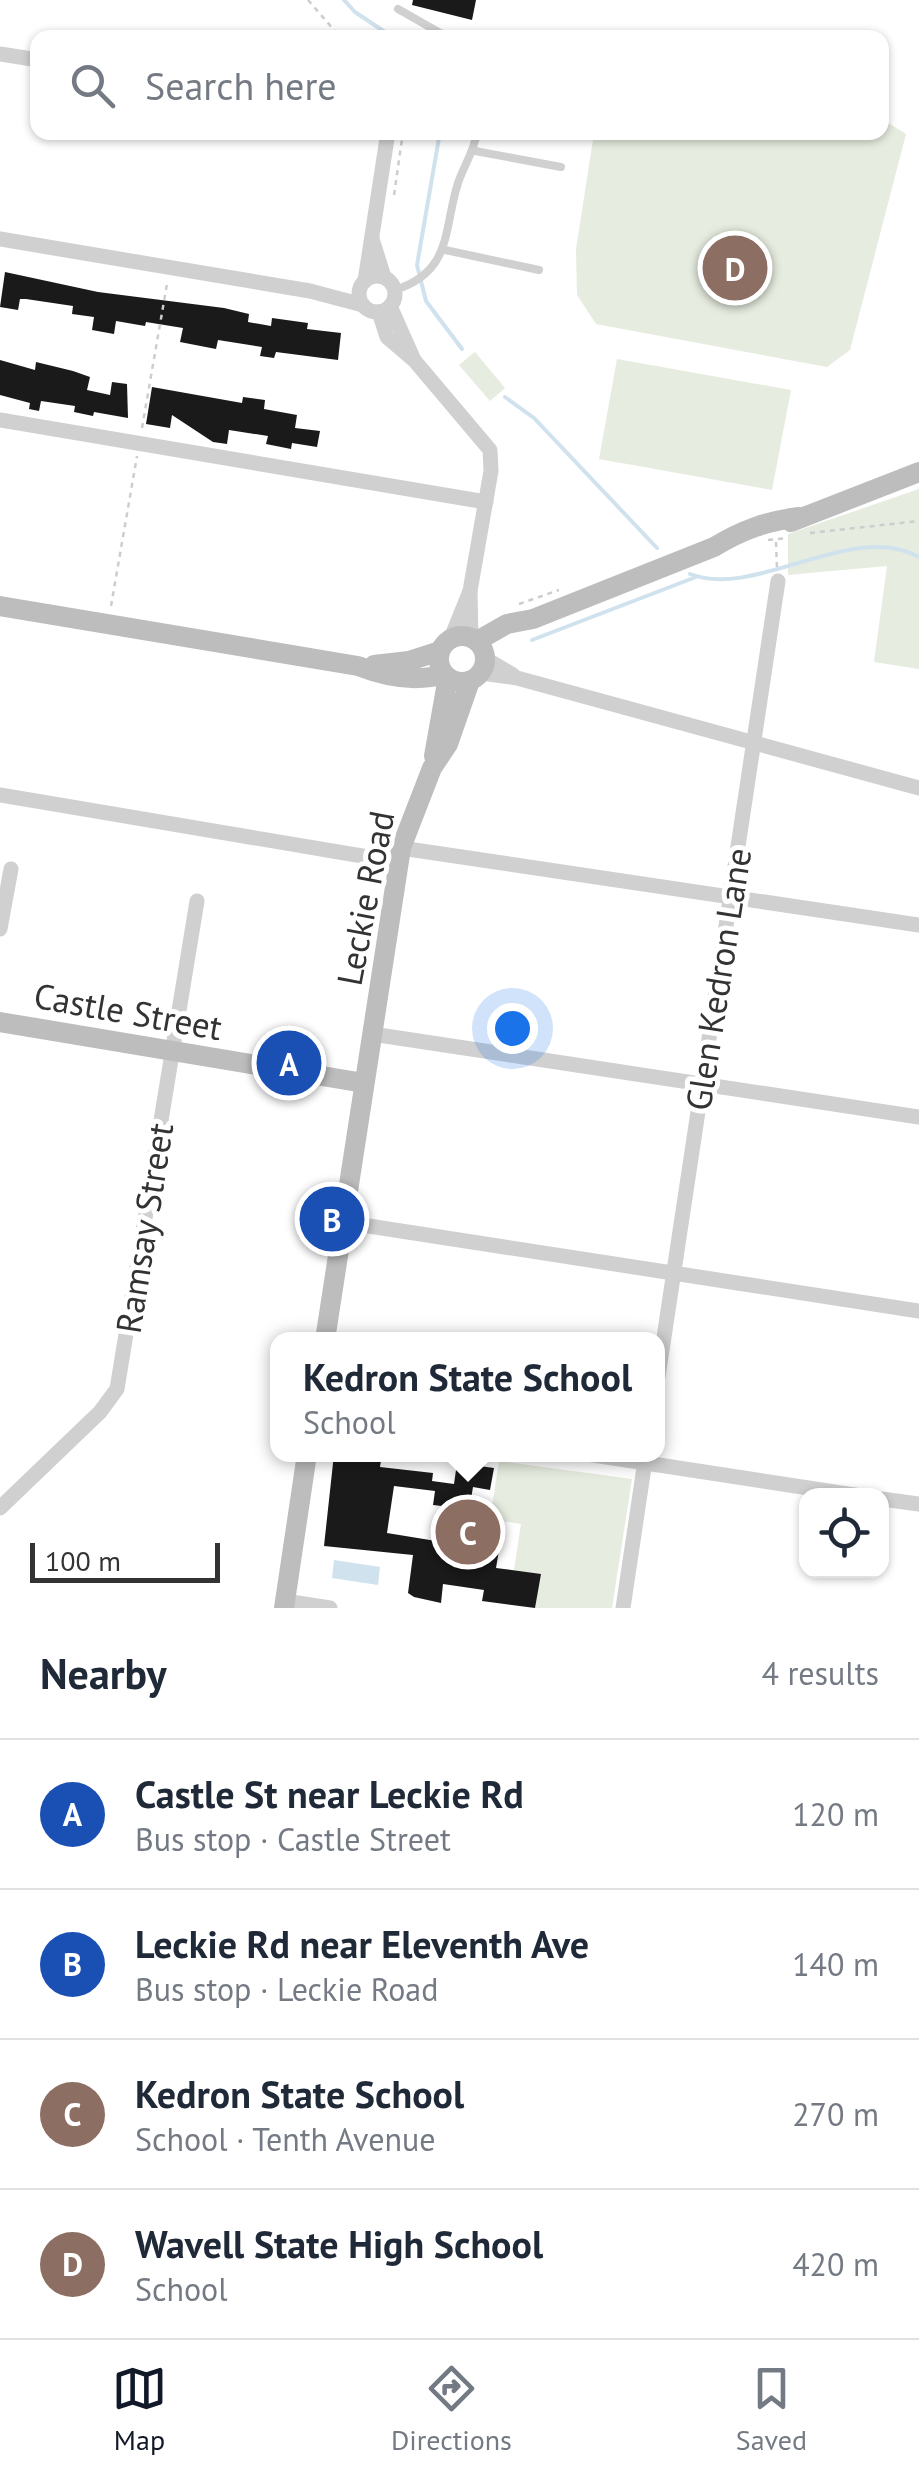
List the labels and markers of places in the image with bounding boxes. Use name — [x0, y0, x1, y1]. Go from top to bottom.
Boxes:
pin: D — [702, 230, 768, 306]
pin: A — [256, 1026, 322, 1100]
pin: B — [300, 1182, 364, 1256]
pin: C — [436, 1494, 500, 1570]

